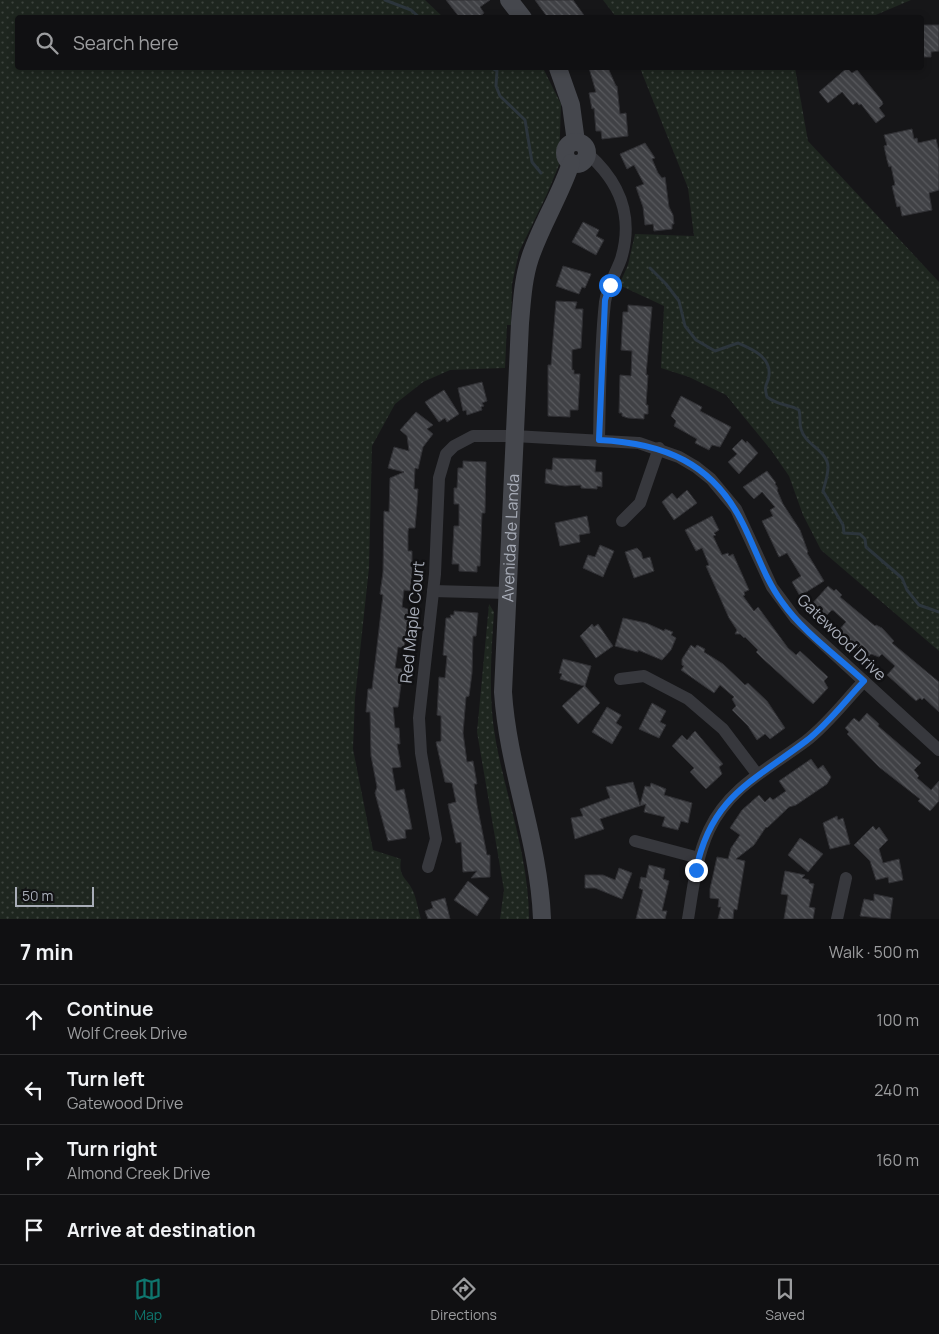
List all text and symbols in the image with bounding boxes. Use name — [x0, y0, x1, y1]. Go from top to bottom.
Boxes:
search box — [15, 15, 924, 70]
icon: search — [33, 29, 61, 57]
text: Search here — [73, 30, 179, 56]
route start — [599, 274, 622, 297]
street label: Avenida de Landa — [496, 473, 524, 602]
street label: Red Maple Court — [395, 560, 429, 684]
street label: Gatewood Drive — [793, 589, 891, 685]
route end — [685, 859, 708, 882]
scale bar — [15, 884, 94, 907]
text: 50 m — [22, 886, 53, 905]
text: 7 min — [20, 938, 73, 966]
text: Walk · 500 m — [829, 941, 919, 963]
text: Continue — [67, 996, 153, 1022]
icon: ahead — [20, 1006, 48, 1034]
text: 100 m — [876, 1009, 919, 1031]
text: Wolf Creek Drive — [67, 1022, 187, 1044]
text: Turn left — [67, 1066, 145, 1092]
icon: left — [20, 1076, 48, 1104]
text: 240 m — [874, 1079, 919, 1101]
text: Gatewood Drive — [67, 1092, 183, 1114]
text: Turn right — [67, 1136, 157, 1162]
icon: right — [20, 1146, 48, 1174]
text: 160 m — [876, 1149, 919, 1171]
text: Almond Creek Drive — [67, 1162, 210, 1184]
icon: arrive — [20, 1216, 48, 1244]
text: Arrive at destination — [67, 1217, 256, 1243]
tab: Map — [134, 1275, 162, 1324]
tab: Directions — [431, 1275, 497, 1324]
tab: Saved — [765, 1275, 805, 1324]

